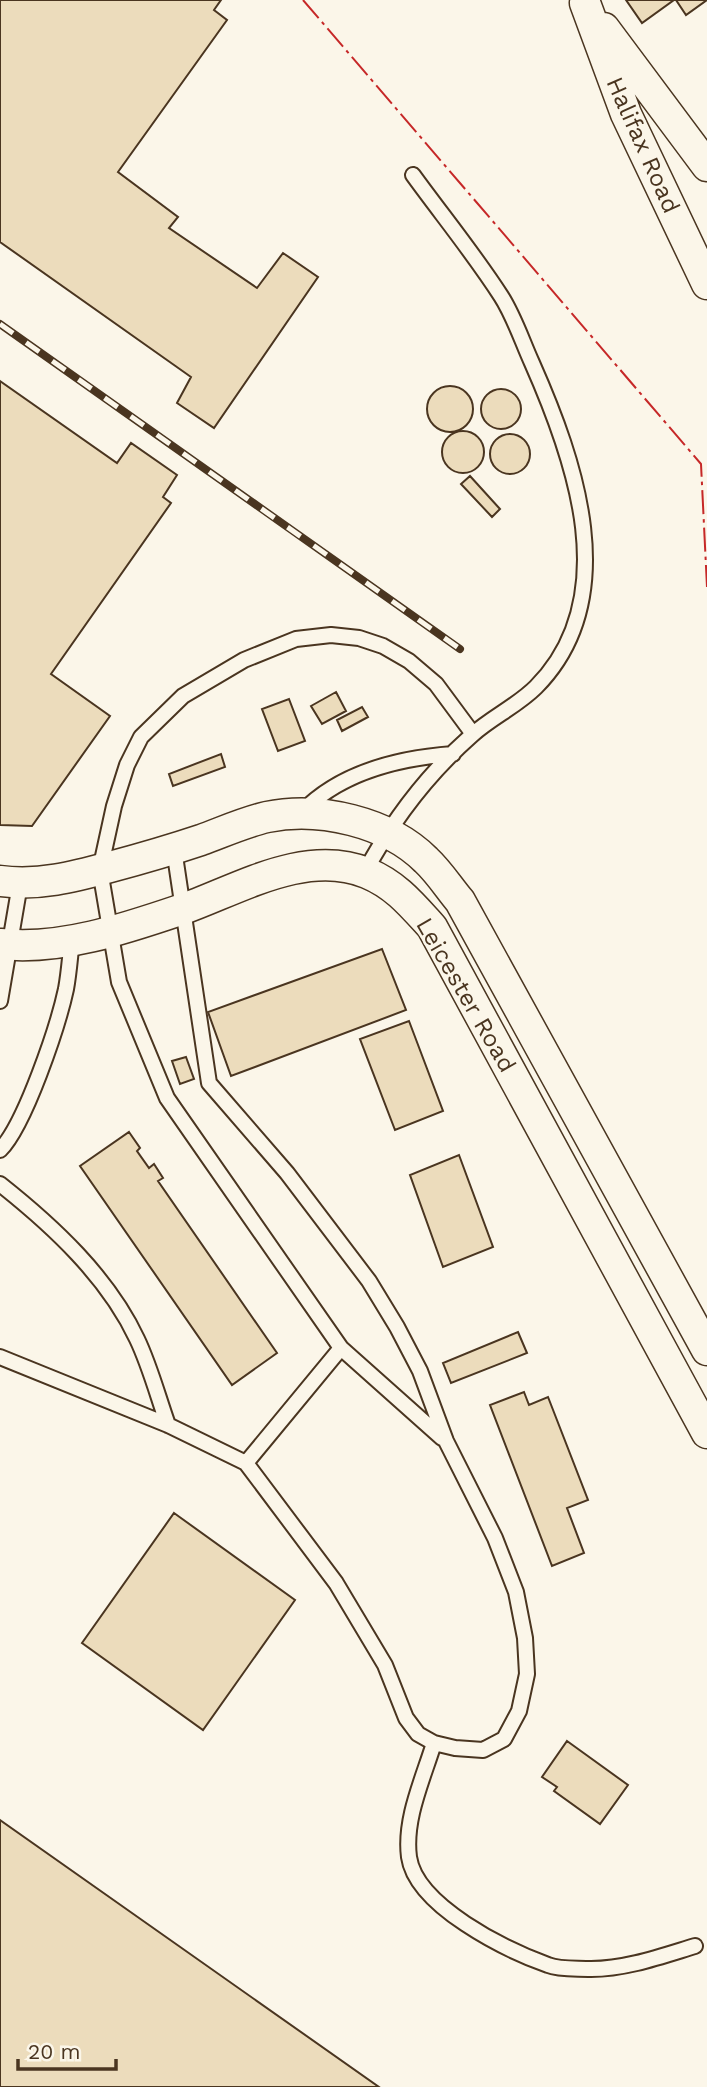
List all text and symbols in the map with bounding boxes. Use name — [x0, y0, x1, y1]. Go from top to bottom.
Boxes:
street label: Halifax Road — [600, 73, 686, 217]
street label: Leicester Road — [410, 913, 522, 1077]
scale bar — [18, 2028, 116, 2072]
text: 20 m — [28, 2039, 80, 2064]

